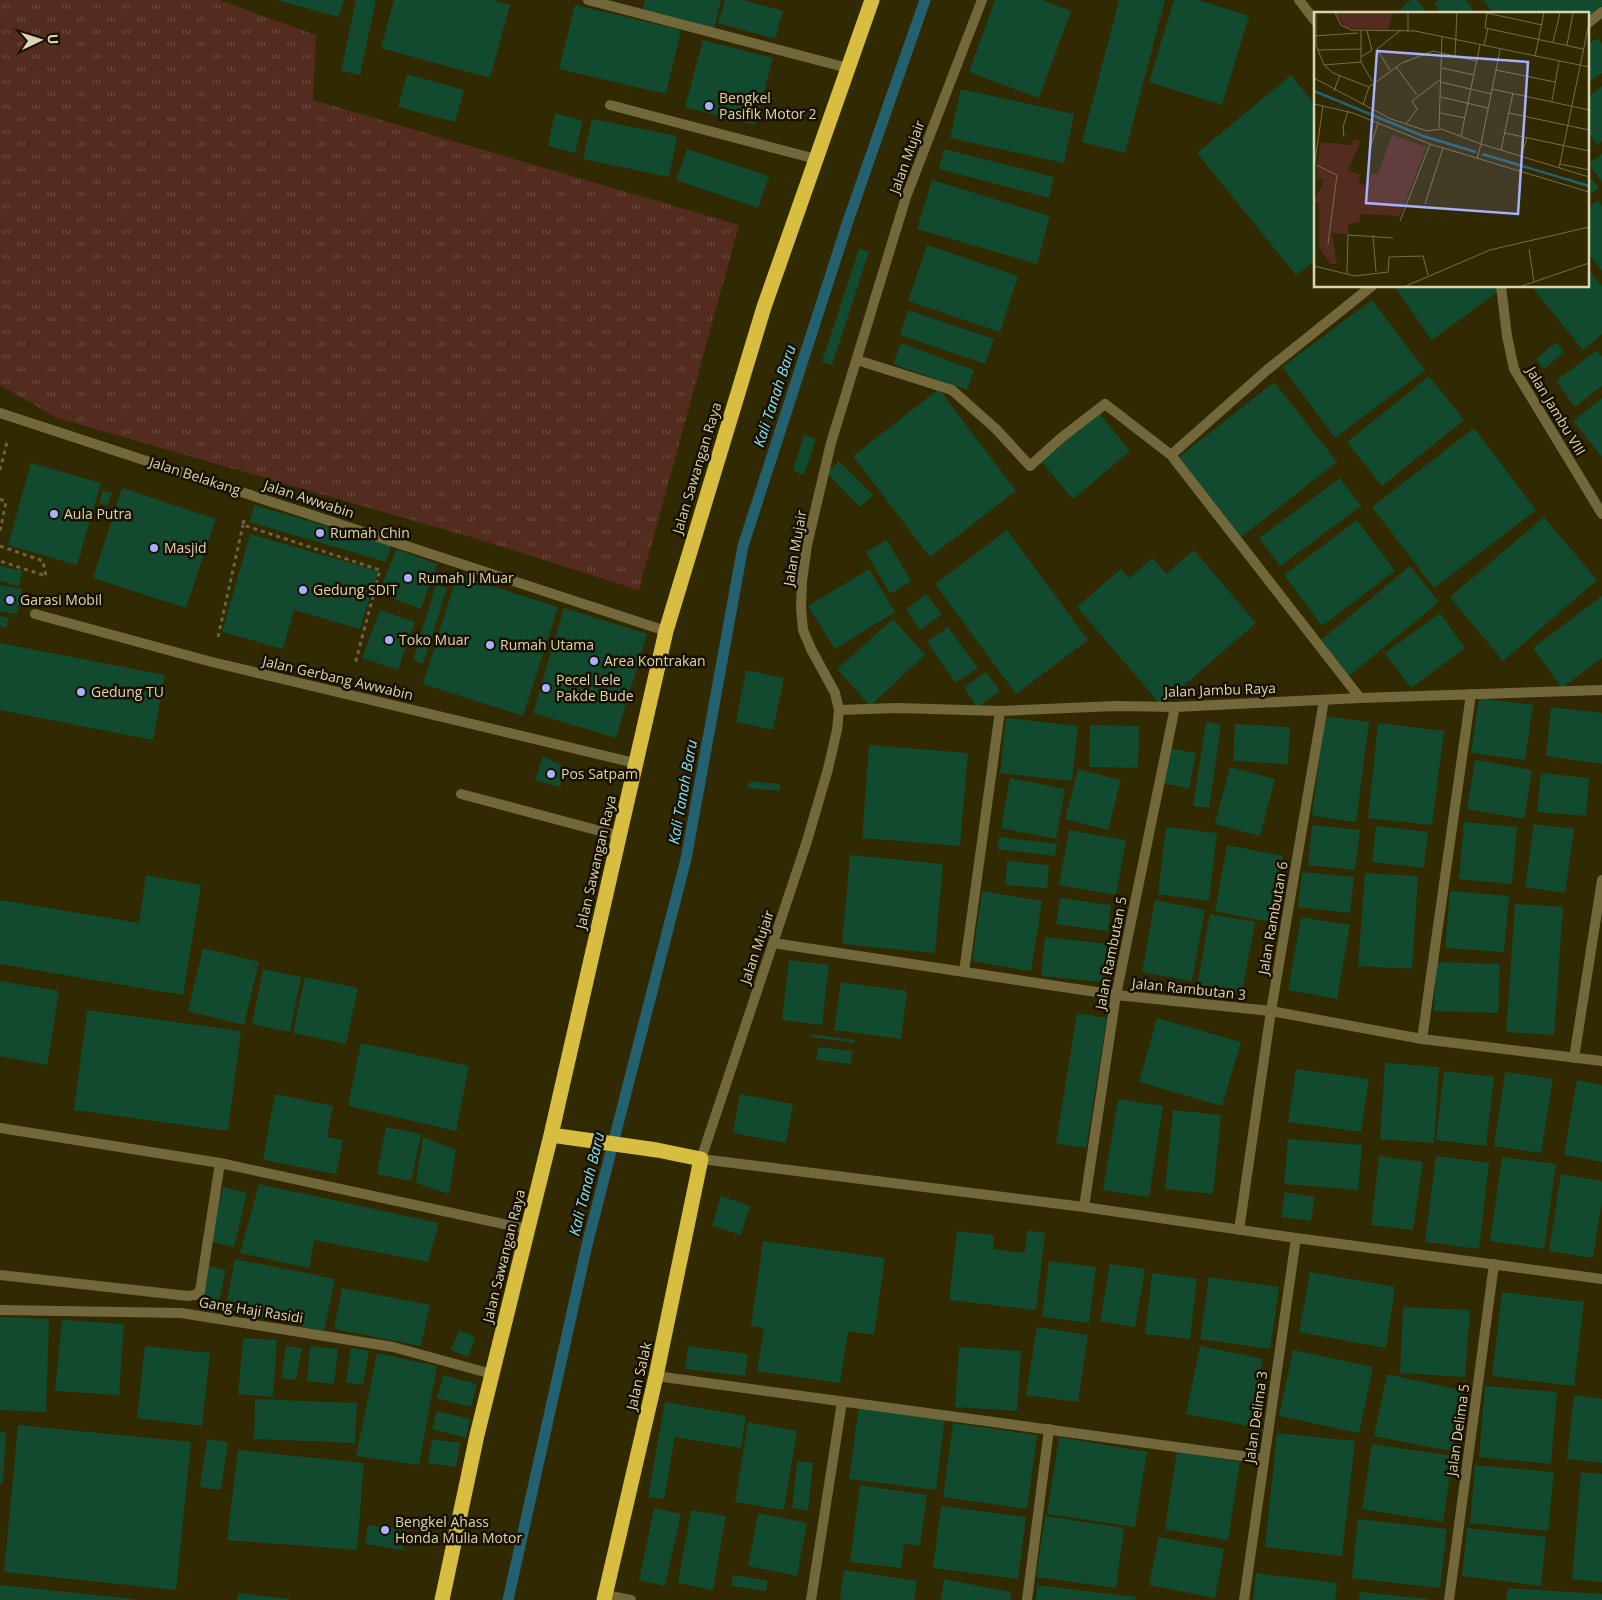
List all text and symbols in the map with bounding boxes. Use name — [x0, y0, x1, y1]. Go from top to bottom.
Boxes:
inset map — [1314, 12, 1590, 288]
north arrow — [15, 15, 65, 65]
text: U — [44, 33, 63, 45]
place label: Bengkel Pasifik Motor 2 — [719, 88, 816, 123]
marker: Bengkel Pasifik Motor 2 — [703, 100, 715, 112]
street label: Jalan Mujair — [884, 117, 929, 198]
water label: Kali Tanah Baru — [748, 342, 800, 449]
street label: Jalan Jambu VIII — [1521, 361, 1590, 459]
street label: Jalan Sawangan Raya — [667, 400, 726, 538]
street label: Jalan Belakang — [145, 451, 243, 499]
street label: Jalan Awwabin — [260, 474, 357, 522]
place label: Aula Putra — [64, 504, 132, 523]
marker: Aula Putra — [48, 508, 60, 520]
street label: Jalan Mujair — [778, 508, 811, 589]
place label: Rumah Chin — [330, 523, 410, 542]
marker: Rumah Chin — [314, 527, 326, 539]
place label: Masjid — [164, 538, 207, 557]
marker: Masjid — [148, 542, 160, 554]
place label: Rumah Ji Muar — [418, 568, 514, 587]
marker: Rumah Ji Muar — [402, 572, 414, 584]
place label: Gedung SDIT — [313, 580, 398, 599]
marker: Gedung SDIT — [297, 584, 309, 596]
place label: Garasi Mobil — [20, 590, 102, 609]
marker: Garasi Mobil — [4, 594, 16, 606]
place label: Toko Muar — [399, 630, 470, 649]
marker: Toko Muar — [383, 634, 395, 646]
place label: Rumah Utama — [500, 635, 594, 654]
marker: Rumah Utama — [484, 639, 496, 651]
street label: Jalan Gerbang Awwabin — [259, 650, 415, 704]
place label: Area Kontrakan — [604, 651, 706, 670]
marker: Area Kontrakan — [588, 655, 600, 667]
place label: Pecel Lele Pakde Bude — [556, 670, 634, 705]
street label: Jalan Jambu Raya — [1162, 678, 1276, 701]
place label: Gedung TU — [91, 682, 164, 701]
marker: Pecel Lele Pakde Bude — [540, 682, 552, 694]
marker: Gedung TU — [75, 686, 87, 698]
water label: Kali Tanah Baru — [663, 738, 701, 846]
place label: Pos Satpam — [561, 764, 638, 783]
marker: Pos Satpam — [545, 768, 557, 780]
street label: Jalan Sawangan Raya — [570, 793, 620, 933]
street label: Jalan Rambutan 6 — [1253, 860, 1292, 978]
street label: Jalan Rambutan 5 — [1090, 895, 1131, 1013]
street label: Jalan Mujair — [734, 907, 778, 988]
street label: Jalan Rambutan 3 — [1129, 973, 1247, 1004]
water label: Kali Tanah Baru — [563, 1130, 609, 1238]
street label: Jalan Sawangan Raya — [477, 1187, 529, 1326]
street label: Gang Haji Rasidi — [198, 1292, 305, 1327]
street label: Jalan Salak — [621, 1339, 656, 1414]
street label: Jalan Delima 3 — [1239, 1370, 1271, 1466]
street label: Jalan Delima 5 — [1441, 1383, 1473, 1479]
place label: Bengkel Ahass Honda Mulia Motor — [395, 1512, 522, 1547]
marker: Bengkel Ahass Honda Mulia Motor — [379, 1524, 391, 1536]

